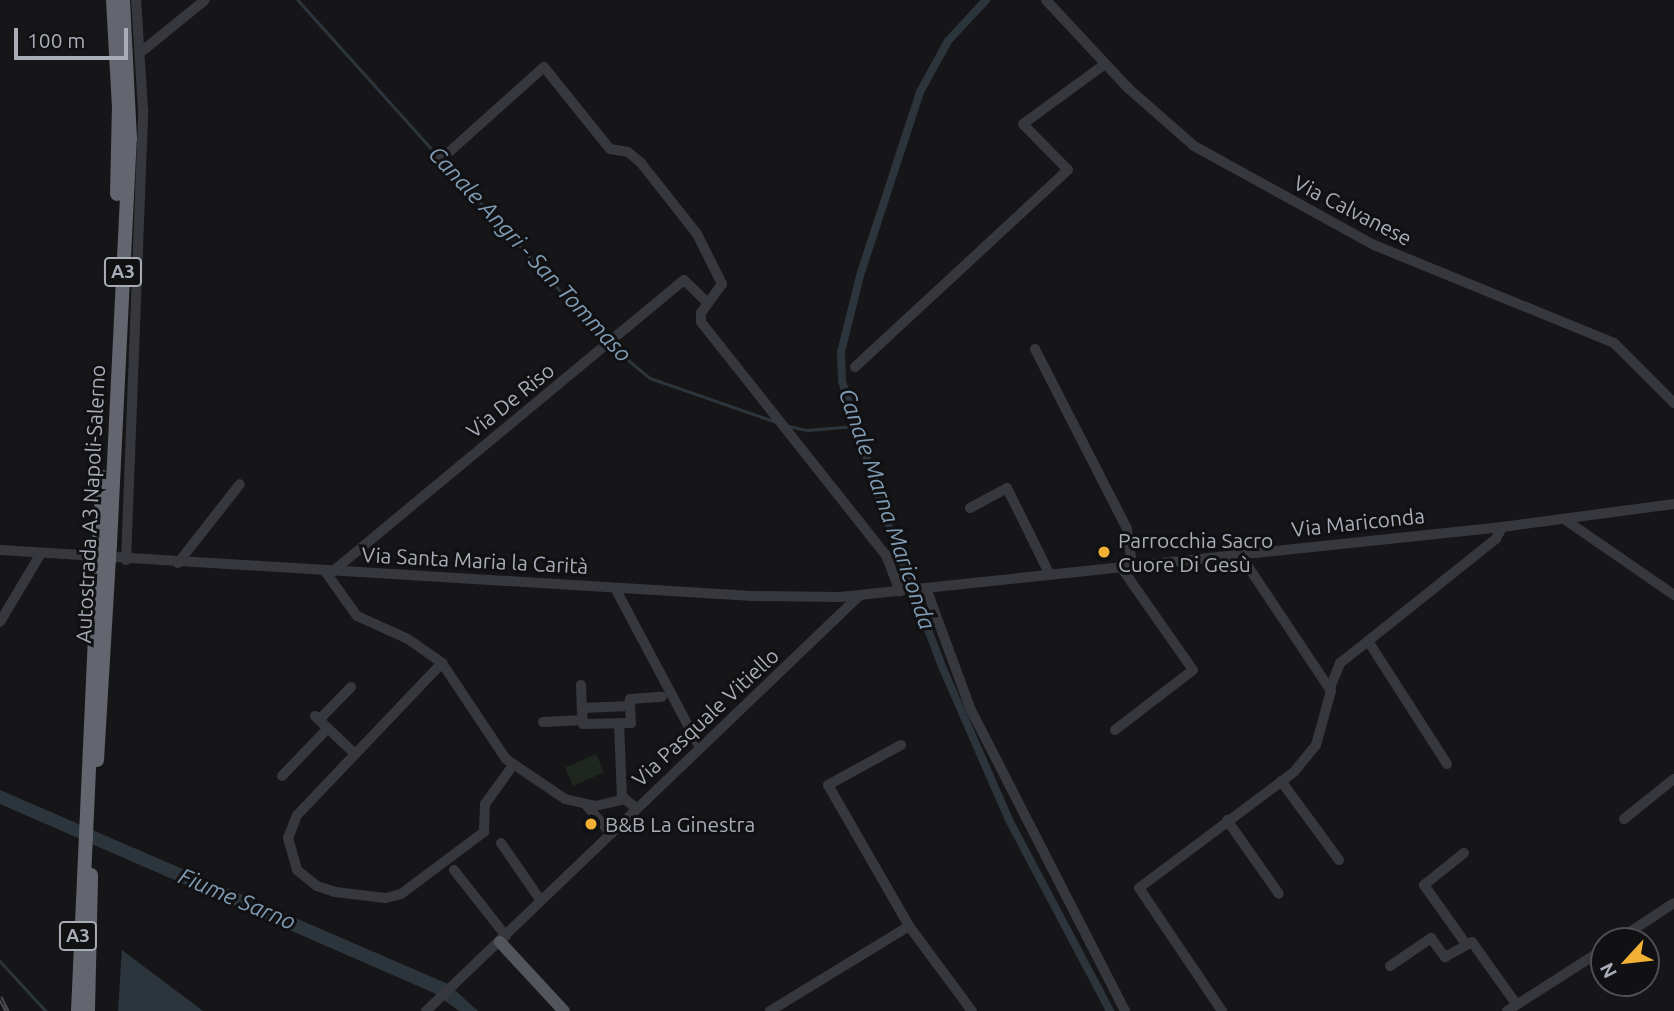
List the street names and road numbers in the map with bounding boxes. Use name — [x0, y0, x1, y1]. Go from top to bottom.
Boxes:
street label: Via Calvanese — [1290, 169, 1416, 251]
road number: A3 — [104, 256, 142, 288]
street label: Via De Riso — [461, 357, 559, 443]
street label: Autostrada A3 Napoli-Salerno — [70, 364, 110, 644]
street label: Via Mariconda — [1290, 502, 1426, 542]
street label: Via Santa Maria la Carità — [361, 541, 589, 579]
street label: Via Pasquale Vitiello — [626, 643, 784, 791]
road number: A3 — [59, 920, 97, 952]

